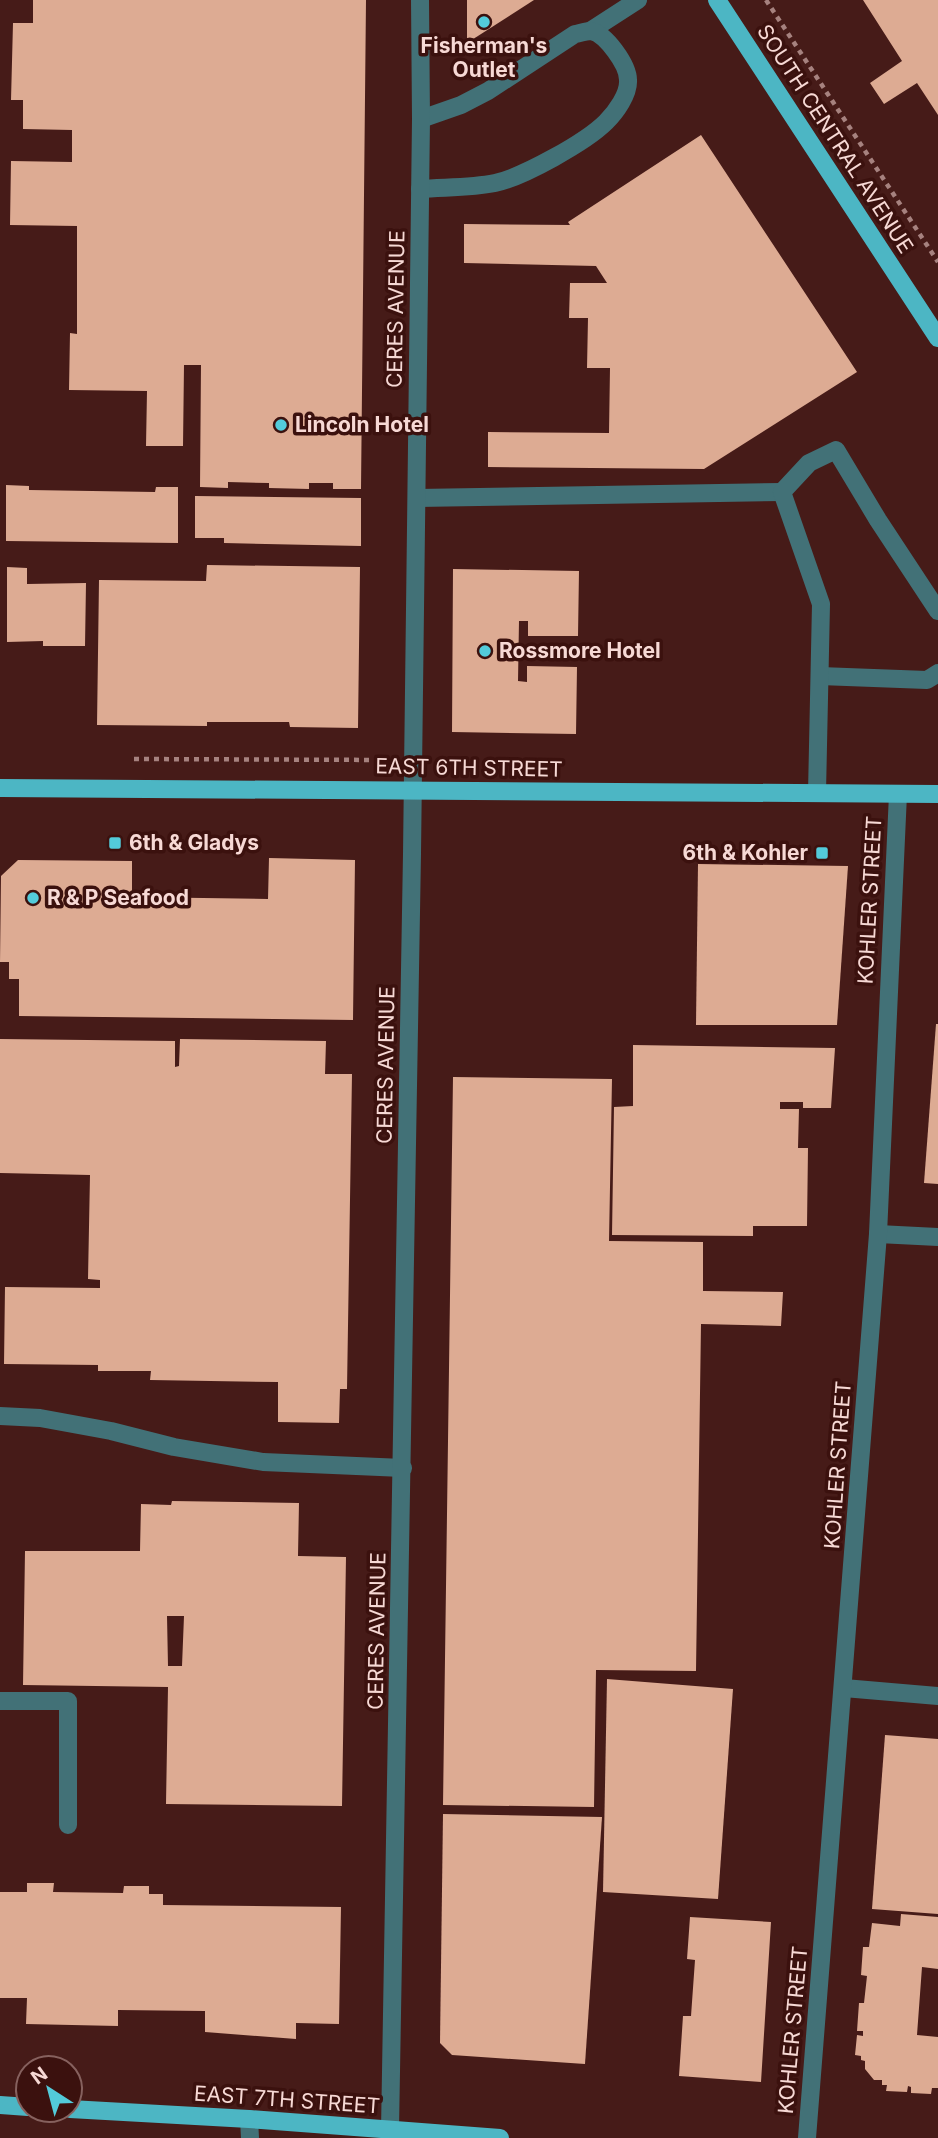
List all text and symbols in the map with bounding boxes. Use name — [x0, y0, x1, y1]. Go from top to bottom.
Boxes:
marker: Fisherman's Outlet — [476, 14, 492, 30]
street label: SOUTH CENTRAL AVENUE — [752, 20, 919, 258]
place label: Fisherman's Outlet — [421, 33, 547, 82]
street label: CERES AVENUE — [382, 230, 409, 388]
place label: Lincoln Hotel — [295, 412, 429, 437]
marker: Lincoln Hotel — [273, 417, 289, 433]
place label: Rossmore Hotel — [499, 638, 661, 663]
marker: Rossmore Hotel — [477, 643, 493, 659]
street label: EAST 6TH STREET — [375, 753, 563, 782]
street label: KOHLER STREET — [853, 815, 886, 985]
place label: 6th & Gladys — [129, 830, 259, 855]
marker: 6th & Gladys — [107, 835, 123, 851]
place label: 6th & Kohler — [683, 840, 808, 865]
marker: 6th & Kohler — [814, 845, 830, 861]
place label: R & P Seafood — [47, 885, 189, 910]
marker: R & P Seafood — [25, 890, 41, 906]
street label: CERES AVENUE — [372, 986, 399, 1144]
street label: KOHLER STREET — [819, 1380, 856, 1550]
street label: CERES AVENUE — [363, 1552, 390, 1710]
street label: KOHLER STREET — [773, 1945, 812, 2115]
north arrow — [14, 2054, 84, 2124]
text: N — [27, 2062, 52, 2089]
street label: EAST 7TH STREET — [193, 2081, 381, 2118]

